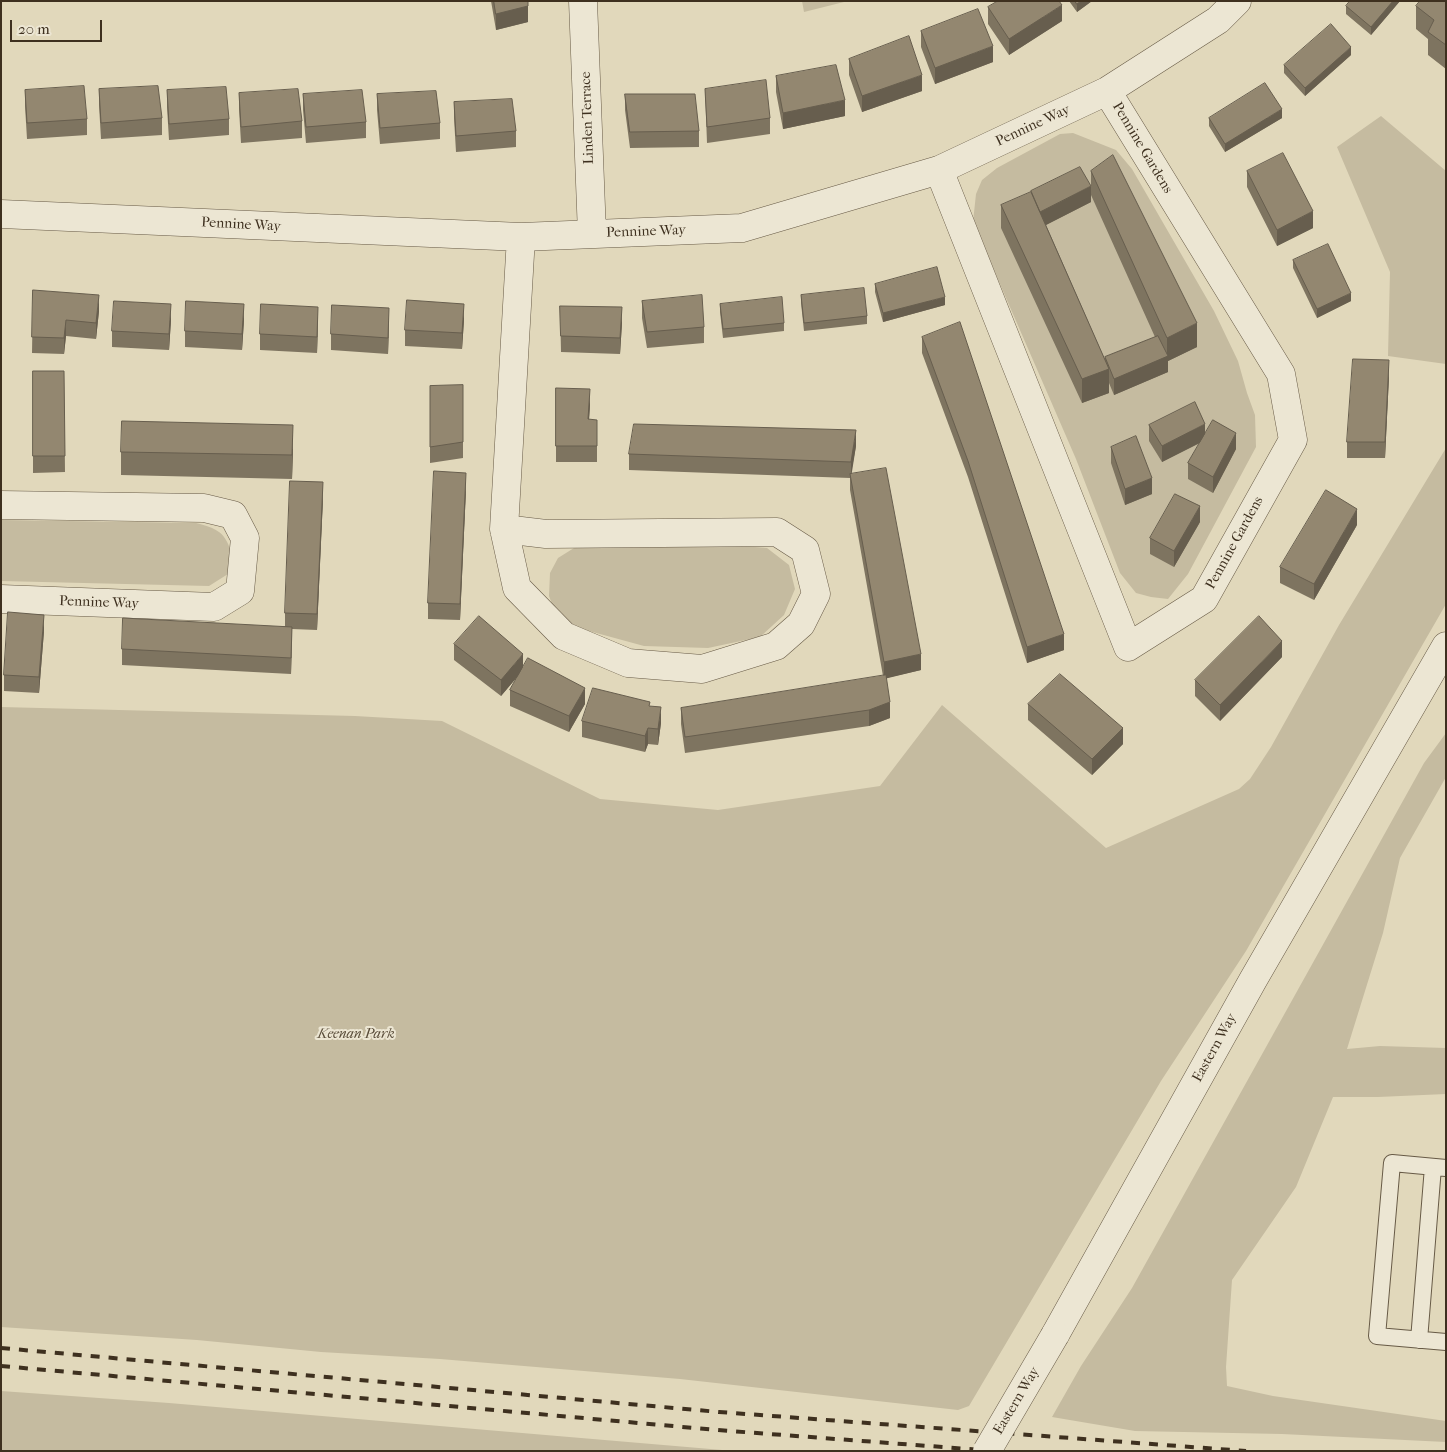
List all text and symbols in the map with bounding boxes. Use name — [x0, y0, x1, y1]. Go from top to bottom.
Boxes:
scale bar — [12, 10, 105, 42]
text: 20 m — [18, 20, 50, 38]
street label: Linden Terrace — [578, 71, 598, 165]
street label: Pennine Gardens — [1108, 99, 1176, 197]
street label: Pennine Way — [993, 101, 1073, 151]
street label: Pennine Way — [201, 215, 281, 235]
street label: Pennine Way — [606, 222, 686, 242]
street label: Pennine Gardens — [1203, 494, 1267, 592]
street label: Pennine Way — [59, 593, 139, 613]
street label: Eastern Way — [1189, 1011, 1241, 1085]
park label: Keenan Park — [317, 1027, 395, 1043]
street label: Eastern Way — [990, 1364, 1044, 1438]

